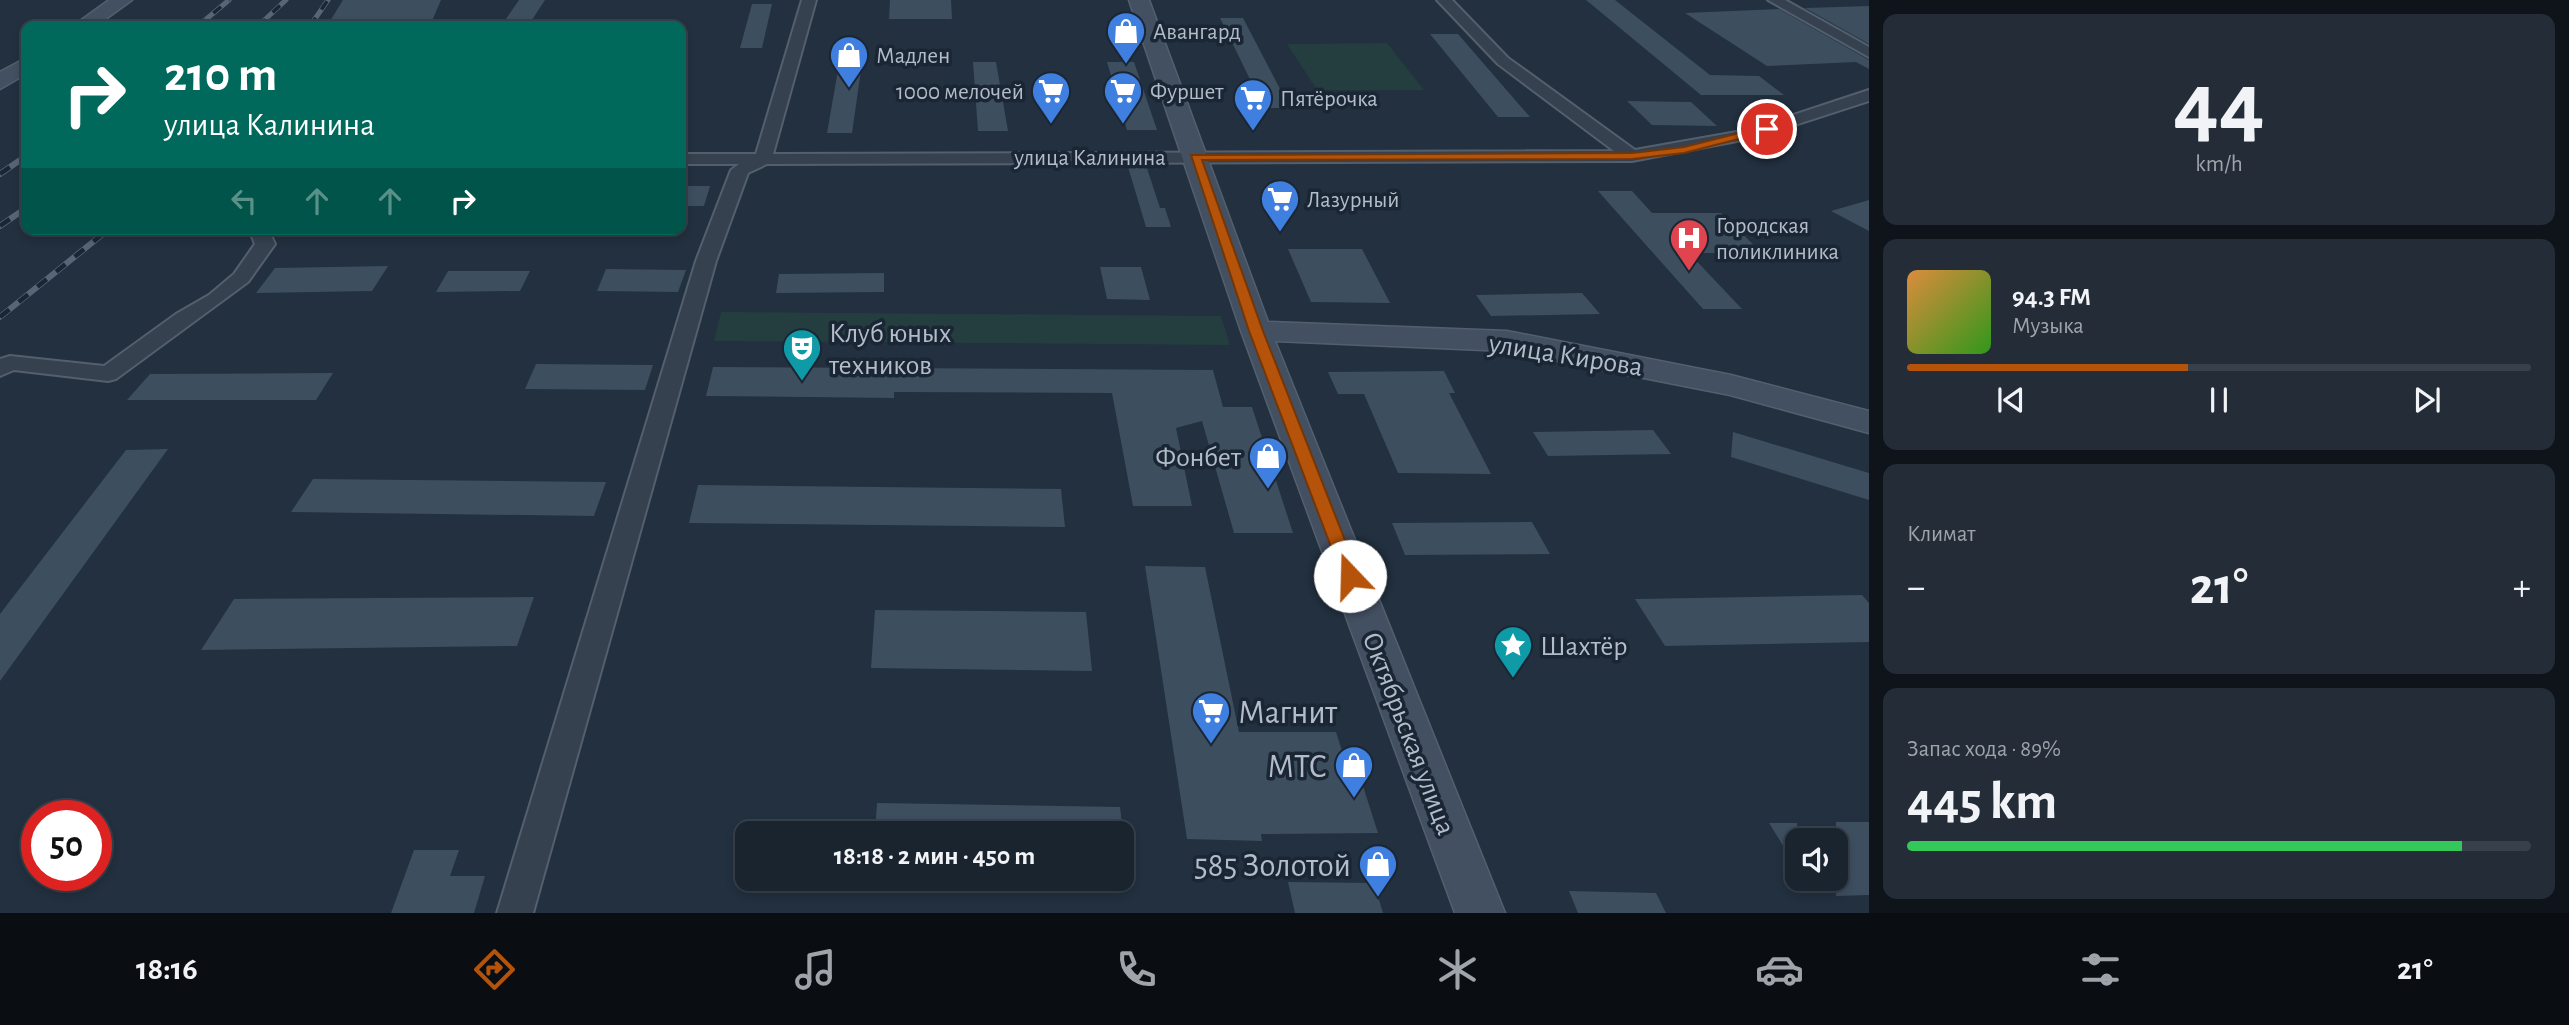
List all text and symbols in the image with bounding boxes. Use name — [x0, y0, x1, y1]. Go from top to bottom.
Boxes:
shop icon: Авангард — [1105, 10, 1147, 65]
place label: Авангард — [1153, 21, 1241, 44]
shop icon: Мадлен — [828, 34, 870, 89]
place label: Мадлен — [876, 45, 950, 68]
icon: right — [49, 49, 140, 140]
text: 210 m — [164, 51, 277, 100]
text: 44 — [2173, 60, 2265, 151]
supermarket icon: 1000 мелочей — [1030, 70, 1072, 125]
supermarket icon: Фуршет — [1102, 70, 1144, 125]
supermarket icon: Пятёрочка — [1232, 77, 1274, 132]
place label: 1000 мелочей — [896, 81, 1024, 104]
place label: Фуршет — [1150, 81, 1224, 104]
place label: Пятёрочка — [1280, 88, 1378, 111]
pin — [1737, 99, 1797, 159]
text: улица Калинина — [164, 109, 375, 141]
icon: arrive — [1748, 110, 1786, 148]
street label: улица Калинина — [1013, 147, 1166, 170]
text: km/h — [2195, 153, 2243, 176]
supermarket icon: Лазурный — [1259, 178, 1301, 233]
icon: left — [225, 182, 263, 220]
icon: ahead — [298, 182, 336, 220]
icon: ahead — [371, 182, 409, 220]
icon: right — [444, 182, 482, 220]
place label: Лазурный — [1307, 189, 1399, 212]
place label: Городская поликлиника — [1716, 215, 1839, 264]
hospital icon: Городская поликлиника — [1668, 217, 1710, 272]
text: 94.3 FM — [2012, 284, 2091, 310]
text: Музыка — [2012, 315, 2084, 338]
place label: Клуб юных техников — [828, 320, 951, 380]
theatre icon: Клуб юных техников — [781, 327, 823, 382]
street label: улица Кирова — [1486, 330, 1645, 382]
icon: previous — [1992, 381, 2030, 419]
icon: pause — [2200, 381, 2238, 419]
icon: next — [2408, 381, 2446, 419]
shop icon: Фонбет — [1247, 435, 1289, 490]
place label: Фонбет — [1155, 444, 1242, 472]
text: Климат — [1907, 523, 1976, 546]
position arrow — [1313, 539, 1387, 613]
text: 21° — [2190, 561, 2248, 613]
text: − — [1907, 569, 1925, 607]
text: + — [2513, 569, 2531, 607]
place icon: Шахтёр — [1492, 624, 1534, 679]
street label: Октябрьская улица — [1357, 629, 1460, 839]
place label: Шахтёр — [1540, 633, 1628, 661]
supermarket icon: Магнит — [1190, 690, 1232, 745]
place label: Магнит — [1238, 697, 1338, 730]
text: Запас хода · 89% — [1907, 738, 2061, 761]
shop icon: МТС — [1333, 744, 1375, 799]
place label: МТС — [1267, 751, 1327, 784]
text: 445 km — [1907, 776, 2057, 828]
speed limit sign: 50 — [21, 800, 112, 891]
map controls — [1785, 828, 1848, 891]
button: sound — [1785, 828, 1848, 891]
text: 18:18 · 2 мин · 450 m — [834, 843, 1035, 869]
shop icon: 585 Золотой — [1357, 843, 1399, 898]
place label: 585 Золотой — [1194, 850, 1351, 883]
icon: directions — [470, 945, 519, 994]
icon: music — [791, 945, 840, 994]
icon: phone — [1112, 945, 1161, 994]
icon: climate — [1433, 945, 1482, 994]
icon: car — [1755, 945, 1804, 994]
icon: filters — [2076, 945, 2125, 994]
text: 18:16 — [136, 953, 198, 985]
text: 21° — [2397, 953, 2433, 985]

